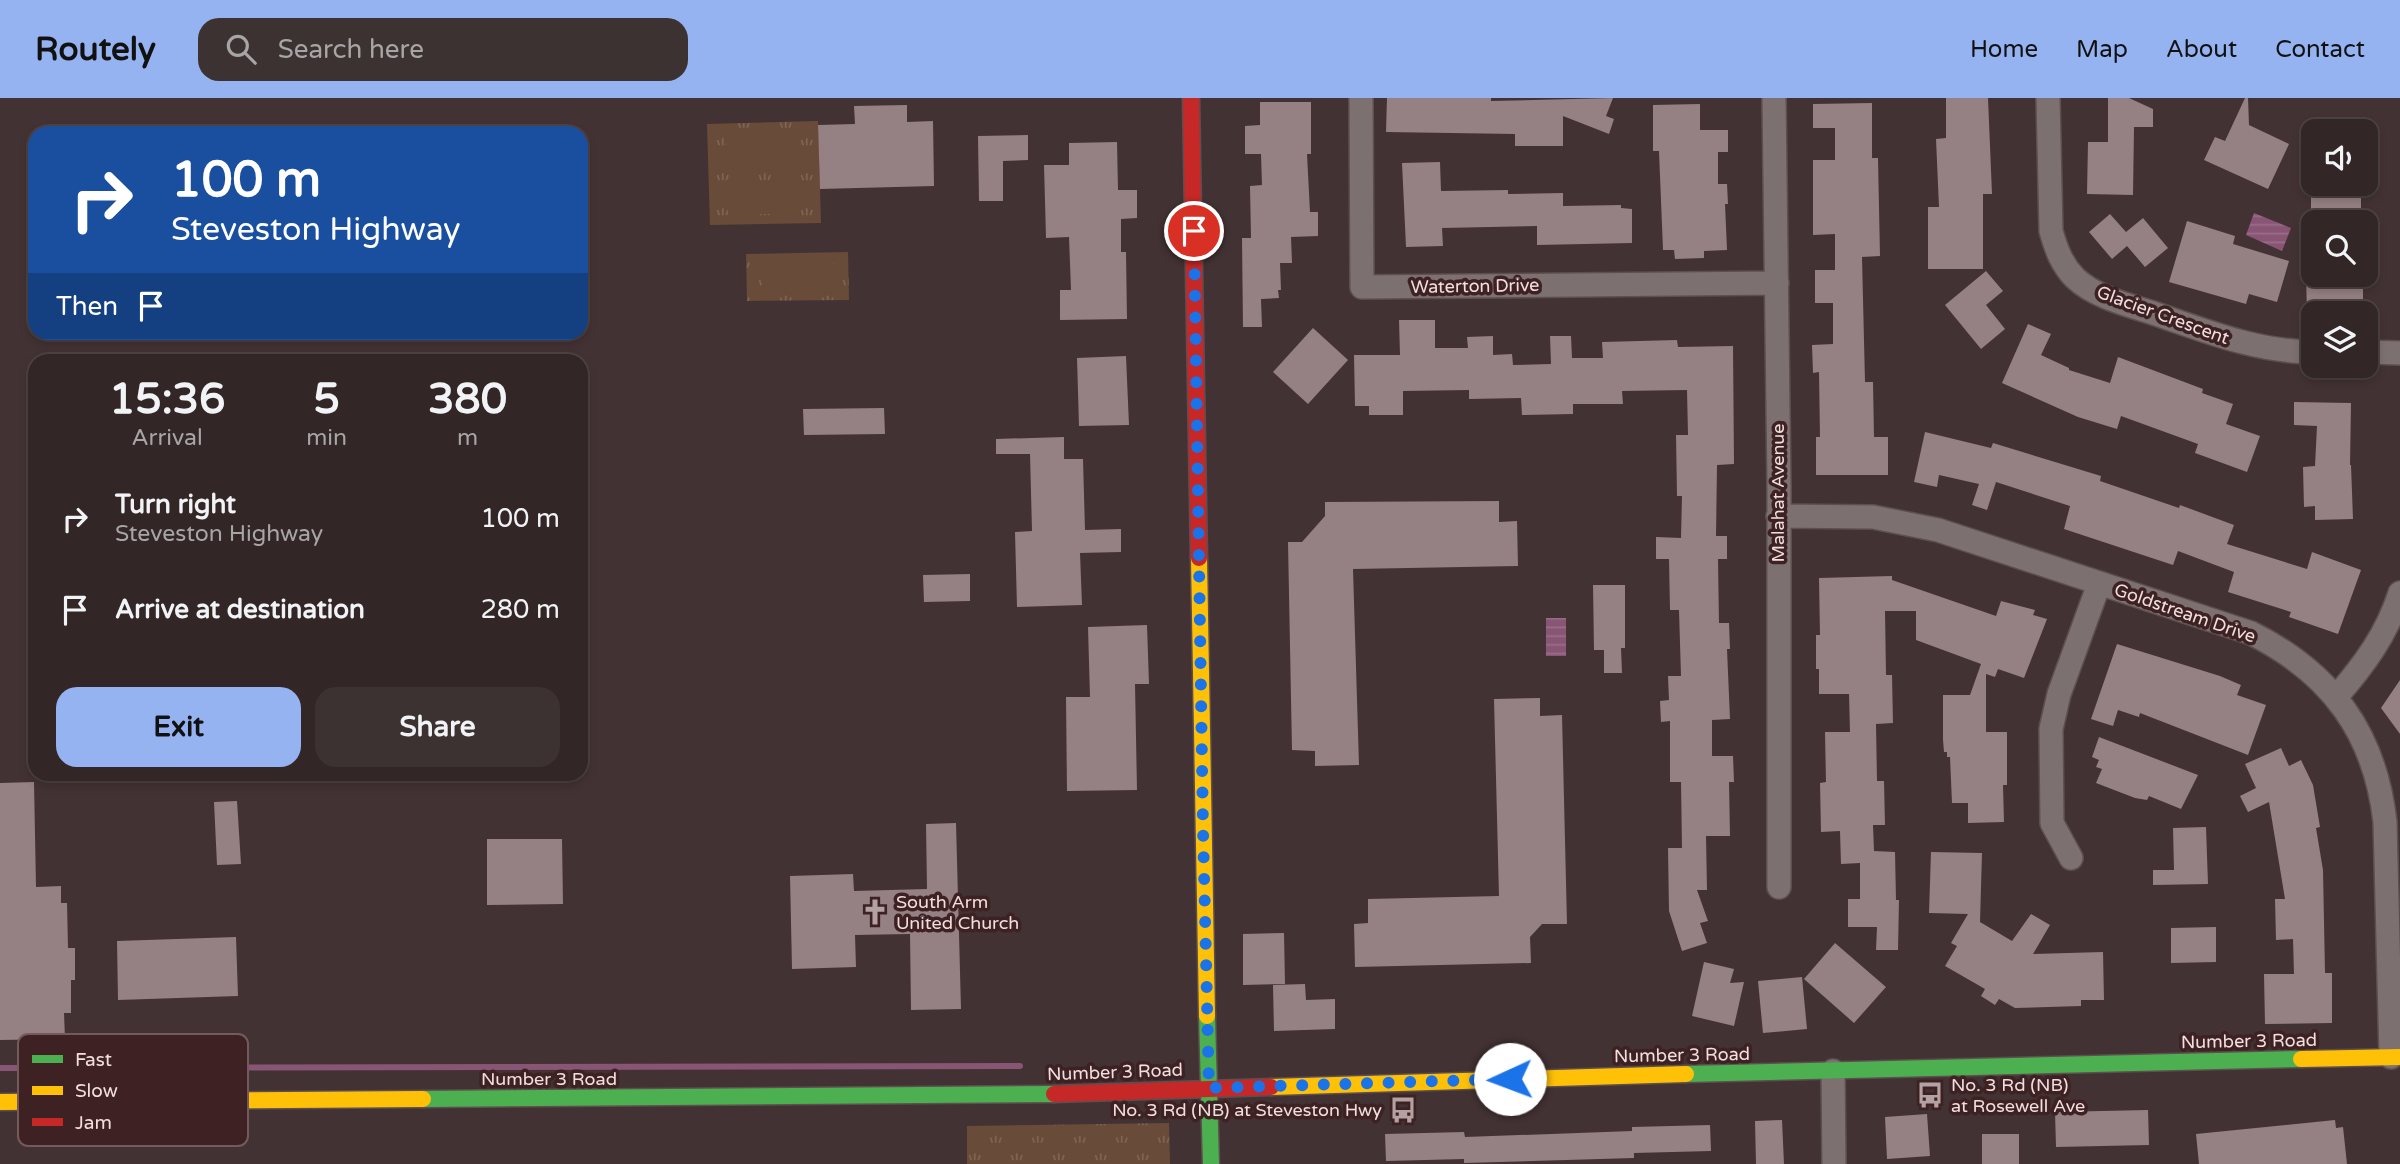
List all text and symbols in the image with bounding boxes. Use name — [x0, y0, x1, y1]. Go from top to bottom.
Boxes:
search box — [198, 18, 688, 81]
text: Routely — [35, 30, 156, 69]
icon: search — [222, 30, 260, 68]
text: Search here — [278, 34, 424, 65]
text: Home — [1970, 35, 2038, 64]
text: Map — [2076, 35, 2128, 64]
text: About — [2166, 35, 2237, 64]
text: Contact — [2275, 35, 2365, 64]
map controls — [2301, 119, 2378, 378]
button: sound — [2301, 119, 2378, 196]
text: 100 m — [171, 151, 321, 210]
icon: right — [56, 154, 147, 245]
pin — [1164, 201, 1224, 261]
button: search — [2301, 210, 2378, 287]
text: Steveston Highway — [171, 211, 461, 249]
icon: arrive — [1175, 212, 1213, 250]
street label: Waterton Drive — [1410, 274, 1540, 298]
street label: Glacier Crescent — [2094, 281, 2232, 349]
icon: arrive — [132, 287, 170, 325]
text: Then — [56, 291, 118, 322]
button: layers — [2301, 301, 2378, 378]
text: 15:36 — [109, 374, 225, 425]
text: 5 — [313, 374, 340, 425]
text: 380 — [428, 374, 507, 425]
text: Arrival — [132, 424, 203, 452]
text: min — [306, 424, 347, 452]
text: m — [457, 424, 478, 452]
street label: Malahat Avenue — [1767, 424, 1789, 562]
text: Turn right — [115, 489, 236, 520]
icon: right — [56, 500, 94, 538]
text: 100 m — [480, 503, 560, 534]
text: Steveston Highway — [115, 520, 323, 548]
street label: Goldstream Drive — [2111, 578, 2259, 648]
icon: arrive — [56, 591, 94, 629]
text: Arrive at destination — [115, 594, 365, 625]
text: 280 m — [480, 594, 560, 625]
button: Exit — [56, 687, 301, 767]
button: Share — [315, 687, 560, 767]
place label: South Arm United Church — [896, 891, 1019, 934]
church icon: South Arm United Church — [860, 897, 890, 927]
street label: Number 3 Road — [2181, 1029, 2317, 1053]
legend — [18, 1034, 248, 1146]
position arrow — [1473, 1042, 1547, 1116]
street label: Number 3 Road — [1614, 1043, 1750, 1067]
text: Fast — [75, 1049, 112, 1071]
street label: Number 3 Road — [1047, 1059, 1183, 1085]
street label: Number 3 Road — [481, 1068, 617, 1090]
place label: No. 3 Rd (NB) at Rosewell Ave — [1951, 1074, 2085, 1117]
text: Slow — [75, 1080, 118, 1102]
bus stop icon: No. 3 Rd (NB) at Rosewell Ave — [1915, 1080, 1945, 1110]
bus stop icon: No. 3 Rd (NB) at Steveston Hwy — [1388, 1095, 1418, 1125]
place label: No. 3 Rd (NB) at Steveston Hwy — [1112, 1099, 1382, 1121]
text: Jam — [75, 1112, 112, 1134]

